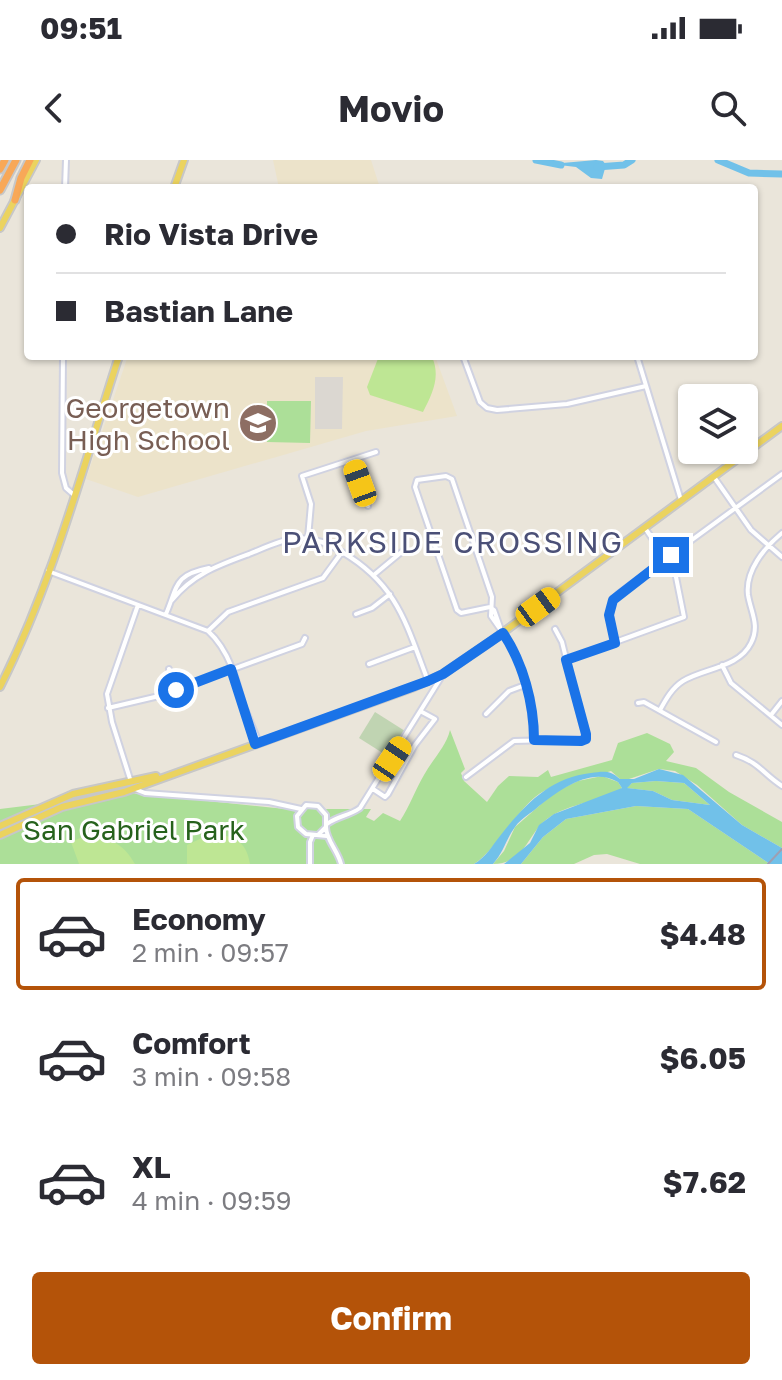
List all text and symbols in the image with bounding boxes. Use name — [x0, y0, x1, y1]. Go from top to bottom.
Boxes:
text: 09:51 — [40, 10, 122, 46]
icon: back — [32, 86, 76, 130]
icon: search — [706, 86, 750, 130]
text: Movio — [338, 87, 444, 130]
text: Rio Vista Drive — [104, 216, 318, 252]
text: Bastian Lane — [104, 293, 293, 329]
map controls — [678, 384, 758, 464]
button: layers — [678, 384, 758, 464]
place label: Georgetown High School — [65, 391, 230, 456]
school or university icon: Georgetown High School — [237, 402, 279, 444]
car — [341, 456, 379, 510]
district label: PARKSIDE CROSSING — [282, 524, 624, 560]
route end — [653, 537, 689, 573]
car — [512, 583, 564, 631]
route start — [158, 672, 194, 708]
car — [369, 732, 415, 786]
park label: San Gabriel Park — [23, 813, 245, 846]
icon: car — [36, 898, 108, 970]
text: Economy — [132, 901, 266, 937]
text: $4.48 — [660, 916, 746, 952]
text: 2 min · 09:57 — [132, 937, 289, 968]
icon: car — [36, 1022, 108, 1094]
text: Comfort — [132, 1025, 251, 1061]
text: $6.05 — [659, 1040, 746, 1076]
text: 3 min · 09:58 — [132, 1061, 291, 1092]
icon: car — [36, 1146, 108, 1218]
text: XL — [132, 1149, 171, 1185]
text: $7.62 — [663, 1164, 746, 1200]
text: 4 min · 09:59 — [132, 1185, 292, 1216]
button: Confirm — [32, 1272, 750, 1364]

